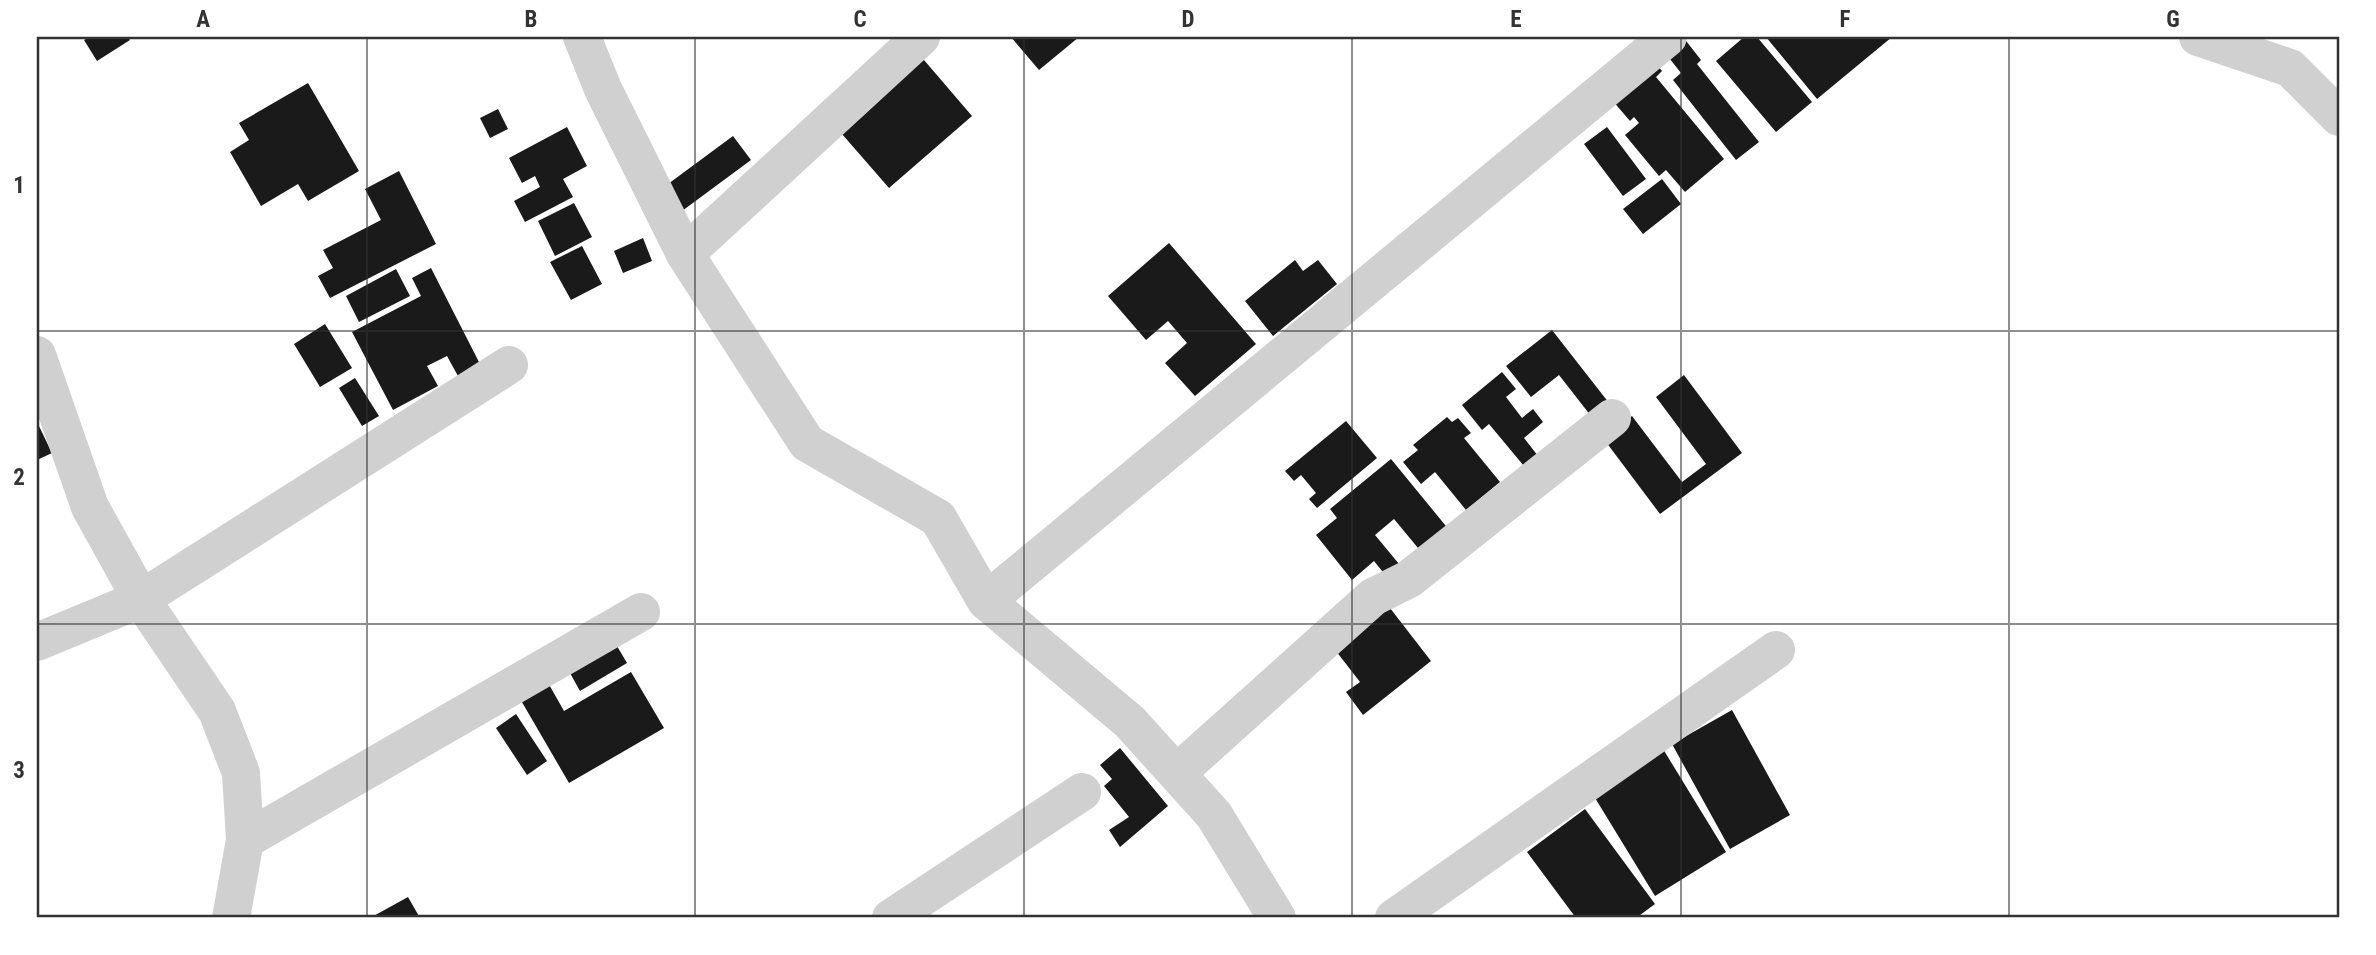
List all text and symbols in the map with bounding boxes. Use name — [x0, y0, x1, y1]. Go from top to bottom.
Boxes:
text: A — [196, 6, 210, 33]
text: B — [525, 6, 537, 33]
text: C — [853, 6, 867, 33]
text: D — [1182, 6, 1195, 33]
text: E — [1510, 6, 1522, 33]
text: F — [1840, 6, 1851, 33]
text: G — [2166, 6, 2180, 33]
text: 1 — [13, 172, 25, 199]
text: 2 — [13, 464, 25, 491]
text: 3 — [13, 757, 25, 784]

